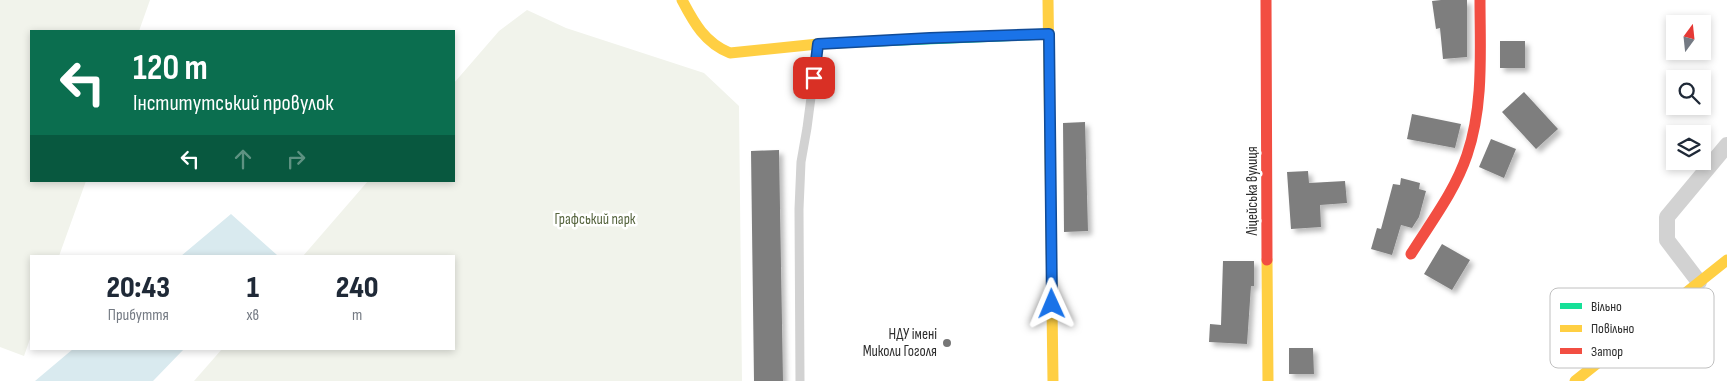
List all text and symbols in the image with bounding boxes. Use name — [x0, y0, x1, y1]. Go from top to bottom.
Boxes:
north arrow — [1666, 15, 1711, 60]
map controls — [1666, 15, 1711, 170]
text: 120 m — [133, 47, 208, 90]
icon: left — [50, 50, 115, 115]
pin — [793, 57, 835, 99]
icon: arrive — [800, 64, 828, 92]
button: search — [1666, 70, 1711, 115]
text: Інститутський провулок — [133, 90, 333, 117]
button: layers — [1666, 125, 1711, 170]
icon: left — [176, 145, 204, 173]
icon: ahead — [229, 145, 257, 173]
icon: right — [282, 145, 310, 173]
street label: Ліцейська вулиця — [1243, 146, 1262, 237]
park label: Графський парк — [554, 210, 636, 229]
text: 20:43 — [107, 270, 170, 306]
text: 1 — [247, 270, 259, 306]
text: 240 — [336, 270, 378, 306]
position arrow — [1025, 277, 1077, 329]
legend — [1550, 288, 1714, 368]
text: Вільно — [1591, 298, 1622, 315]
text: Прибуття — [108, 306, 169, 325]
text: хв — [247, 306, 259, 325]
text: m — [352, 306, 362, 325]
text: Повільно — [1591, 320, 1635, 337]
place label: НДУ імені Миколи Гоголя — [863, 325, 937, 361]
marker: НДУ імені Миколи Гоголя — [941, 337, 953, 349]
text: Затор — [1591, 343, 1623, 360]

